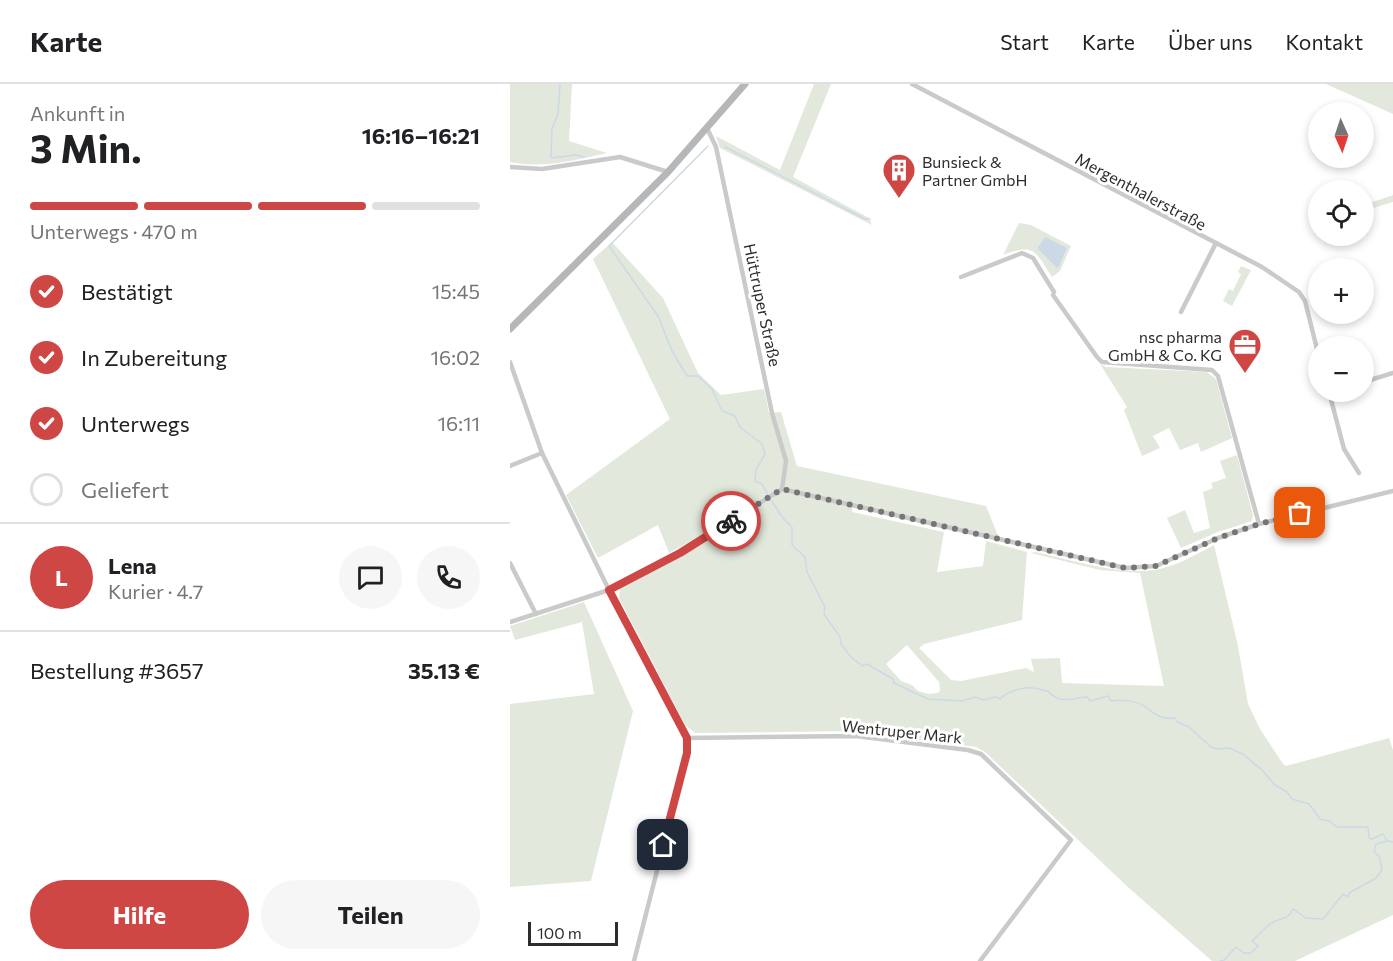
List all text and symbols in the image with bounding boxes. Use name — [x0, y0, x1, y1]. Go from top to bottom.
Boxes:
text: Karte — [30, 24, 102, 58]
text: Start — [1000, 29, 1049, 54]
text: Karte — [1082, 29, 1135, 54]
text: Über uns — [1168, 29, 1252, 54]
text: Kontakt — [1285, 29, 1363, 54]
text: Ankunft in — [30, 101, 125, 125]
north arrow — [1308, 102, 1374, 168]
map controls — [1308, 102, 1374, 402]
text: 16:16–16:21 — [362, 122, 480, 149]
text: 3 Min. — [30, 123, 141, 171]
street label: Mergenthalerstraße — [1072, 148, 1210, 234]
building icon: Bunsieck & Partner GmbH — [881, 152, 917, 199]
place label: Bunsieck & Partner GmbH — [922, 152, 1028, 189]
button: locate — [1308, 180, 1374, 246]
text: Unterwegs · 470 m — [30, 219, 198, 243]
street label: Hüttruper Straße — [741, 242, 785, 368]
button: + — [1308, 258, 1374, 324]
icon: check — [30, 275, 63, 308]
text: Bestätigt — [81, 278, 173, 305]
text: 15:45 — [432, 279, 480, 303]
place label: nsc pharma GmbH & Co. KG — [1108, 327, 1222, 364]
office icon: nsc pharma GmbH & Co. KG — [1227, 327, 1263, 374]
button: − — [1308, 336, 1374, 402]
icon: check — [30, 341, 63, 374]
text: In Zubereitung — [81, 344, 227, 371]
text: 16:02 — [431, 345, 480, 369]
icon: check — [30, 407, 63, 440]
text: Unterwegs — [81, 410, 190, 437]
text: 16:11 — [437, 411, 480, 435]
text: Geliefert — [81, 476, 169, 503]
pin — [1274, 487, 1325, 538]
courier — [701, 491, 761, 551]
icon: bag — [1283, 496, 1316, 529]
icon: bike — [715, 505, 748, 538]
button: chat — [339, 546, 402, 609]
button: phone — [417, 546, 480, 609]
text: Lena — [108, 552, 157, 579]
text: L — [55, 564, 68, 591]
text: Kurier · 4.7 — [108, 579, 203, 603]
text: Bestellung #3657 — [30, 657, 204, 684]
text: 35.13 € — [408, 657, 480, 684]
street label: Wentruper Mark — [841, 715, 963, 747]
pin — [637, 819, 688, 870]
icon: home — [646, 828, 679, 861]
button: Hilfe — [30, 880, 249, 949]
button: Teilen — [261, 880, 480, 949]
scale bar — [528, 919, 618, 946]
text: 100 m — [537, 923, 582, 942]

